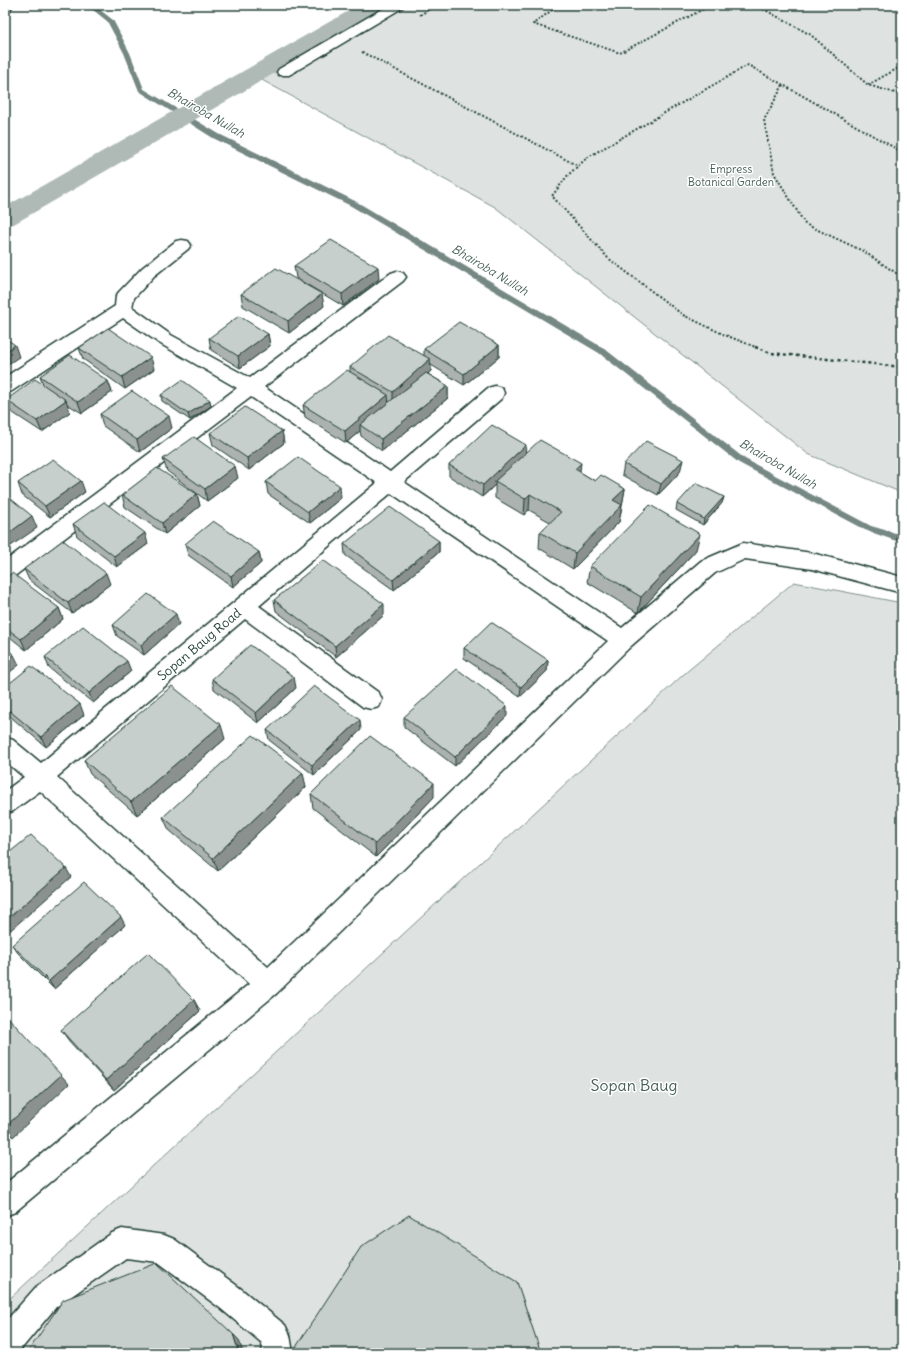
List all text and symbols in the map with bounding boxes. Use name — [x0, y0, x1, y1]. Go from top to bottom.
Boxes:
water label: Bhairoba Nullah — [165, 84, 248, 141]
park label: Empress Botanical Garden — [688, 162, 774, 189]
water label: Bhairoba Nullah — [449, 241, 532, 299]
water label: Bhairoba Nullah — [737, 435, 820, 492]
street label: Sopan Baug Road — [154, 604, 245, 684]
park label: Sopan Baug — [591, 1075, 677, 1095]

